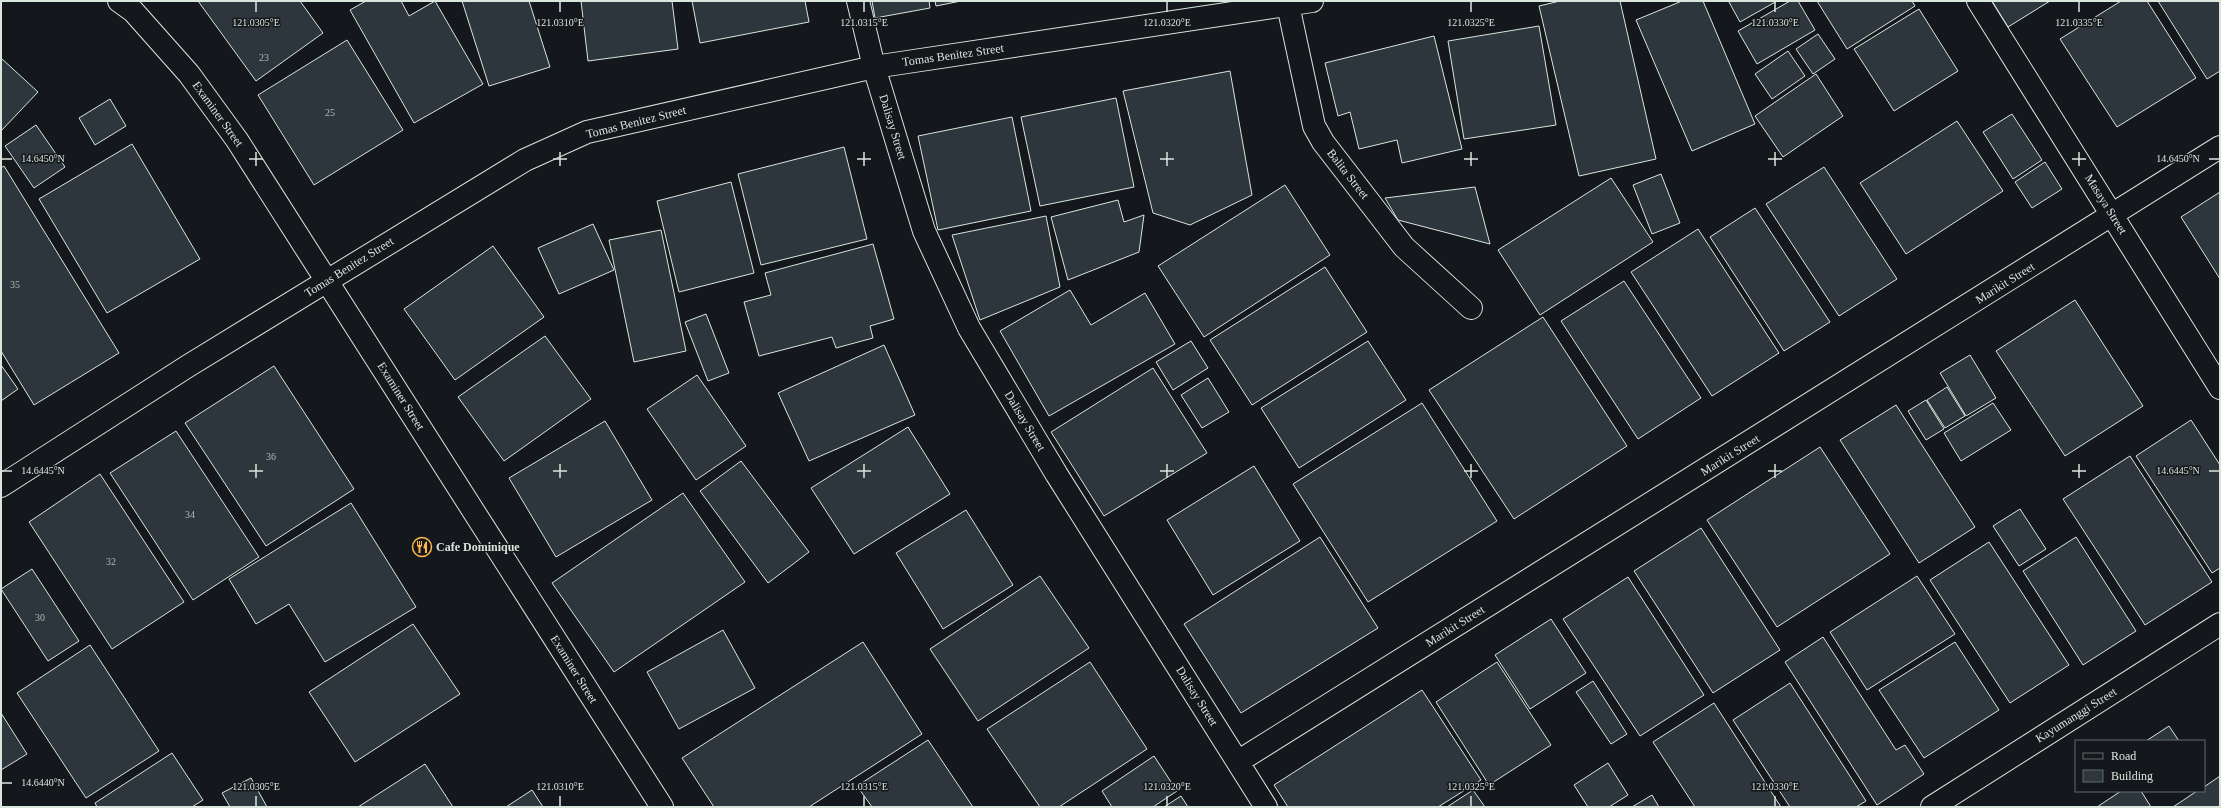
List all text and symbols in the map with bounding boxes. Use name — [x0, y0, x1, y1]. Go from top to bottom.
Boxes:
text: 121.0305°E — [232, 17, 280, 28]
text: 121.0310°E — [536, 17, 584, 28]
text: 121.0315°E — [840, 17, 888, 28]
text: 121.0320°E — [1143, 17, 1191, 28]
text: 121.0325°E — [1447, 17, 1495, 28]
text: 121.0330°E — [1751, 17, 1799, 28]
text: 121.0335°E — [2055, 17, 2103, 28]
street label: Tomas Benitez Street — [901, 41, 1005, 69]
house number: 23 — [259, 52, 269, 63]
street label: Examiner Street — [190, 78, 247, 150]
street label: Dalisay Street — [876, 93, 910, 162]
street label: Tomas Benitez Street — [585, 103, 688, 141]
house number: 25 — [325, 107, 335, 118]
street label: Balita Street — [1324, 146, 1372, 202]
text: 14.6450°N — [21, 153, 65, 164]
text: 14.6450°N — [2156, 153, 2200, 164]
street label: Masaya Street — [2082, 171, 2130, 237]
street label: Tomas Benitez Street — [302, 234, 397, 300]
street label: Marikit Street — [1973, 259, 2038, 307]
house number: 35 — [10, 279, 20, 290]
street label: Examiner Street — [374, 359, 428, 433]
street label: Dalisay Street — [1002, 388, 1049, 454]
street label: Marikit Street — [1698, 431, 1763, 479]
house number: 36 — [266, 451, 276, 462]
text: 14.6445°N — [21, 465, 65, 476]
text: 14.6445°N — [2156, 465, 2200, 476]
house number: 34 — [185, 509, 195, 520]
restaurant icon: Cafe Dominique — [411, 536, 433, 558]
place label: Cafe Dominique — [436, 540, 520, 554]
house number: 32 — [106, 556, 116, 567]
street label: Marikit Street — [1423, 602, 1488, 650]
house number: 30 — [35, 612, 45, 623]
street label: Examiner Street — [547, 632, 601, 706]
street label: Dalisay Street — [1173, 664, 1221, 729]
street label: Kayumanggi Street — [2033, 684, 2120, 746]
legend — [2075, 740, 2205, 792]
text: Road — [2111, 749, 2136, 763]
text: Building — [2111, 769, 2153, 783]
text: 14.6440°N — [21, 777, 65, 788]
text: 121.0305°E — [232, 781, 280, 792]
text: 121.0310°E — [536, 781, 584, 792]
text: 121.0315°E — [840, 781, 888, 792]
text: 121.0320°E — [1143, 781, 1191, 792]
text: 121.0325°E — [1447, 781, 1495, 792]
text: 121.0330°E — [1751, 781, 1799, 792]

